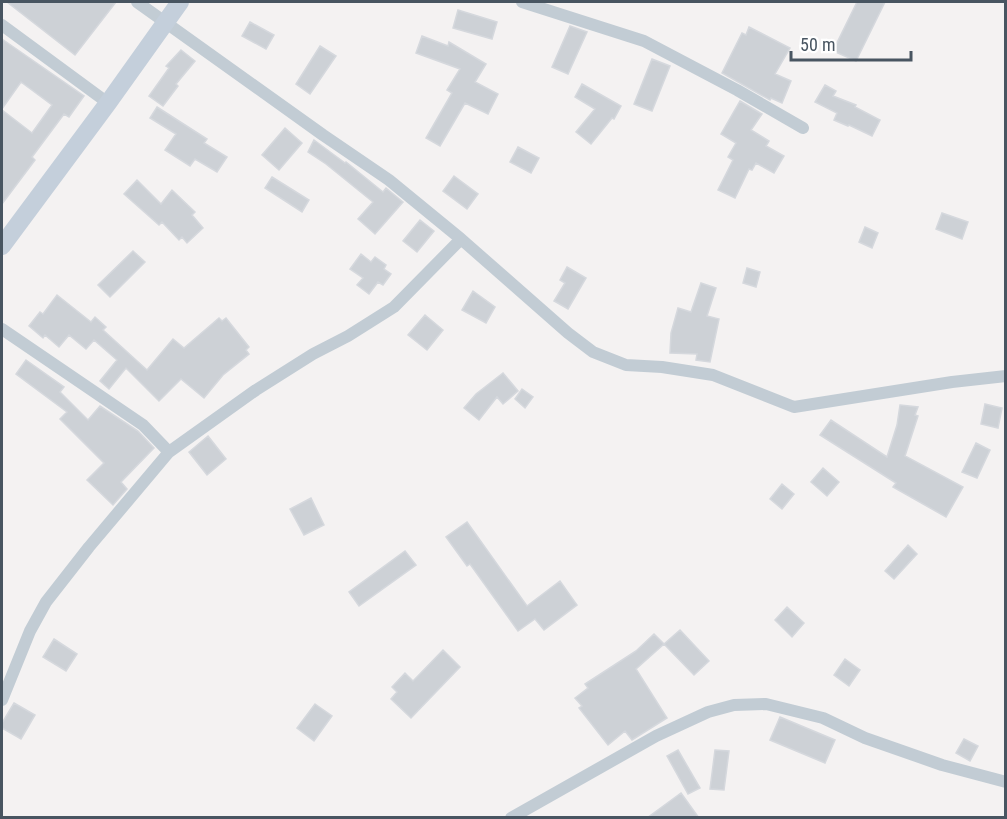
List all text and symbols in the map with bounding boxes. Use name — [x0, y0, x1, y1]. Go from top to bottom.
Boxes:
scale bar — [791, 24, 911, 62]
text: 50 m — [800, 34, 835, 55]

